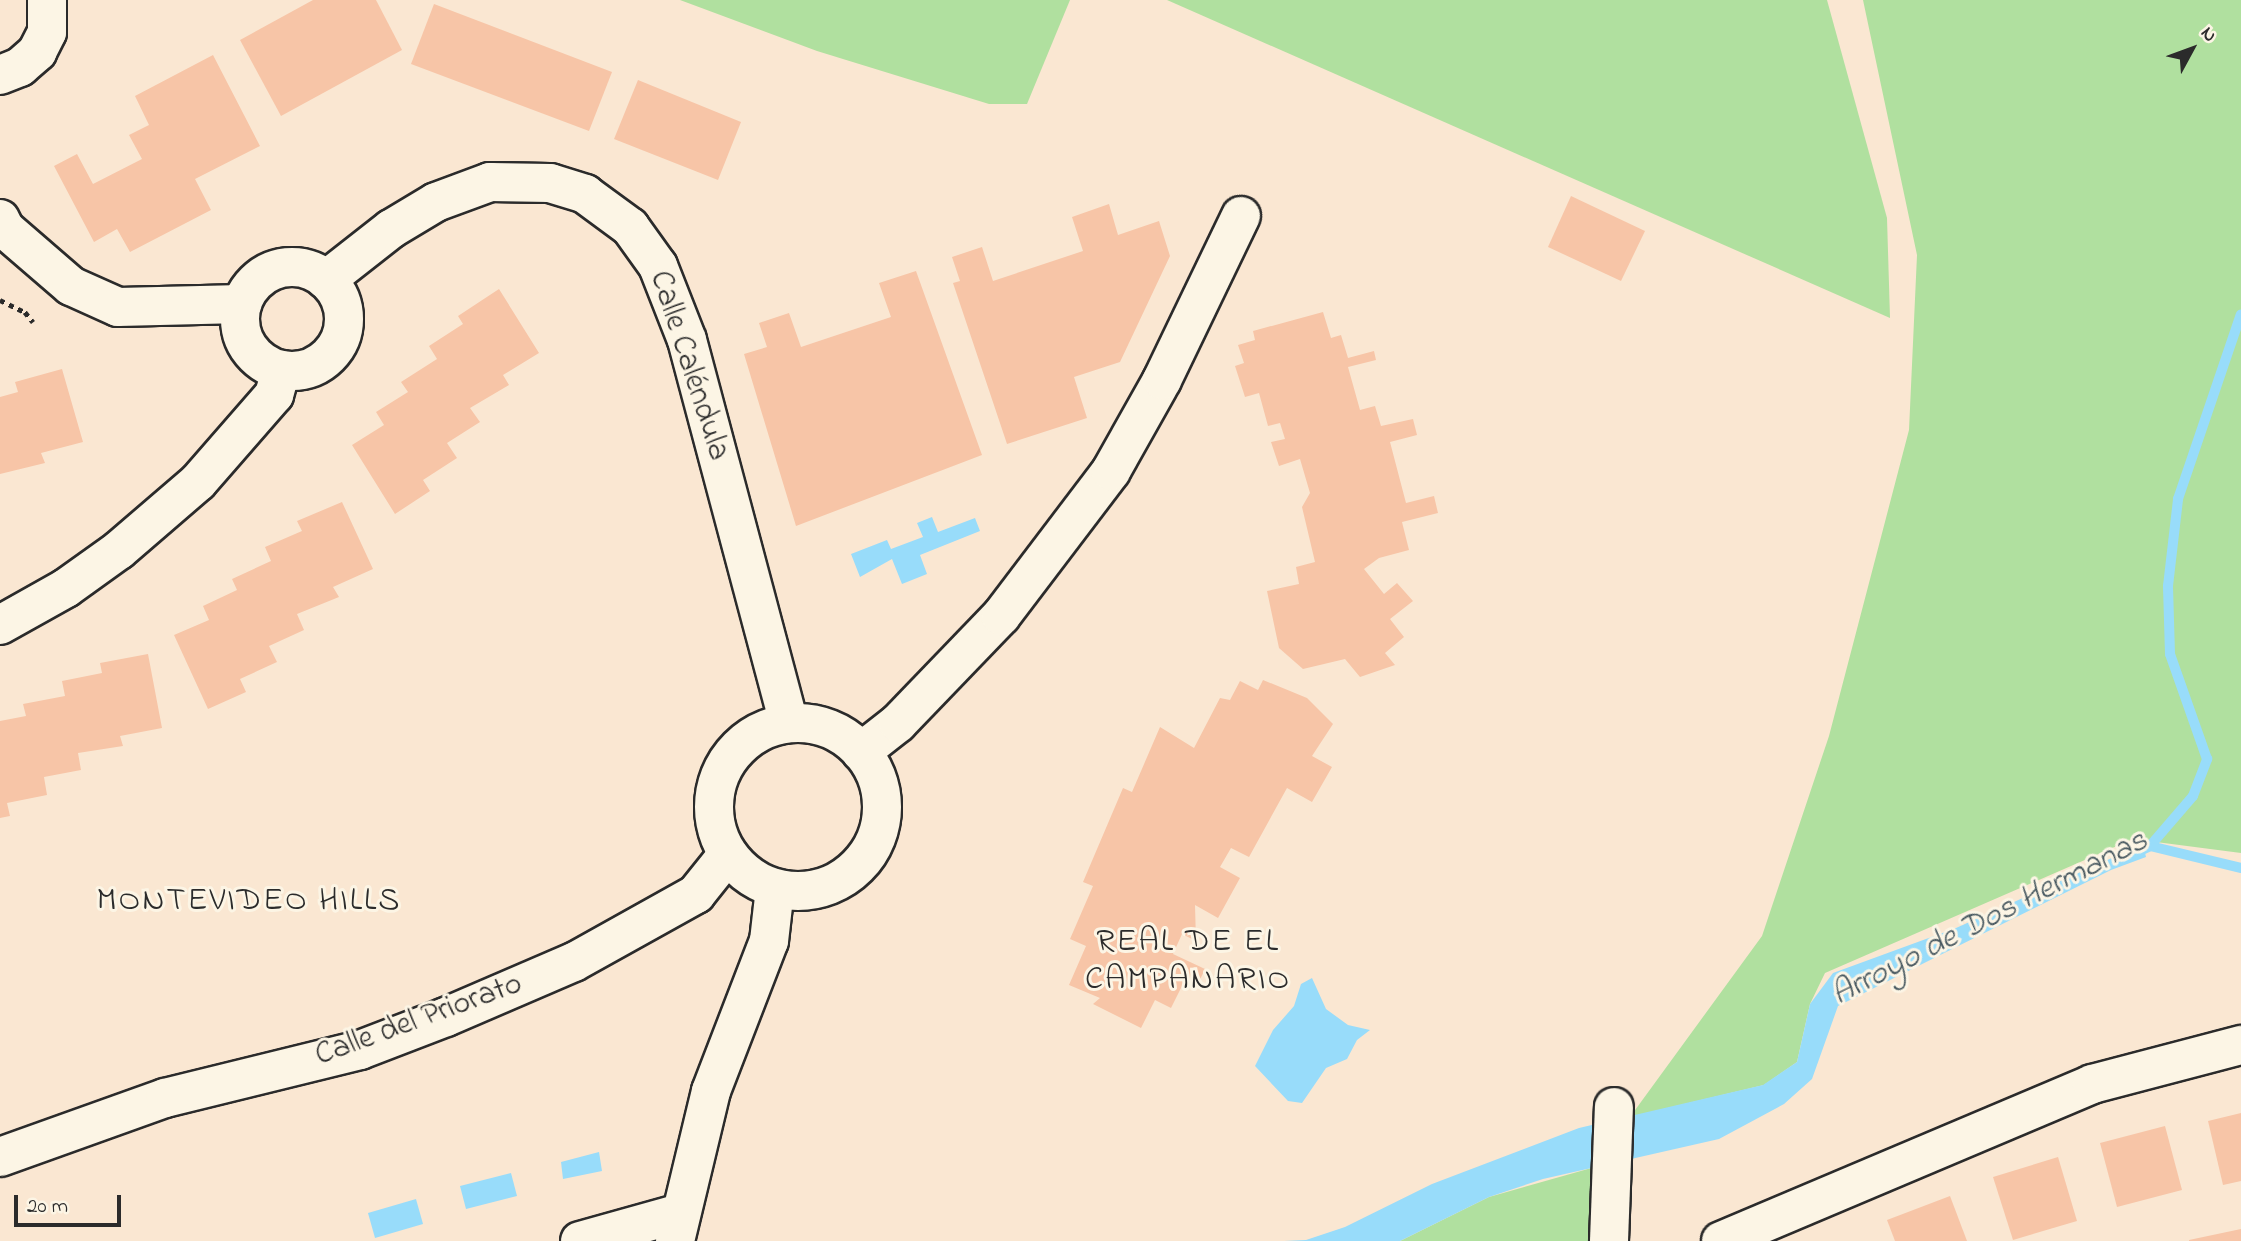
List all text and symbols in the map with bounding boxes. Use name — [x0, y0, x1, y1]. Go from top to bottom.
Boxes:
north arrow — [2157, 14, 2227, 84]
text: N — [2194, 21, 2223, 49]
street label: Calle Caléndula — [639, 266, 737, 466]
water label: Arroyo de Dos Hermanas — [1825, 822, 2155, 1016]
district label: MONTEVIDEO HILLS — [99, 882, 399, 922]
district label: REAL DE EL CAMPANARIO — [1086, 923, 1290, 1001]
street label: Calle del Priorato — [310, 966, 528, 1076]
scale bar — [18, 1182, 124, 1226]
text: 20 m — [27, 1192, 68, 1222]

